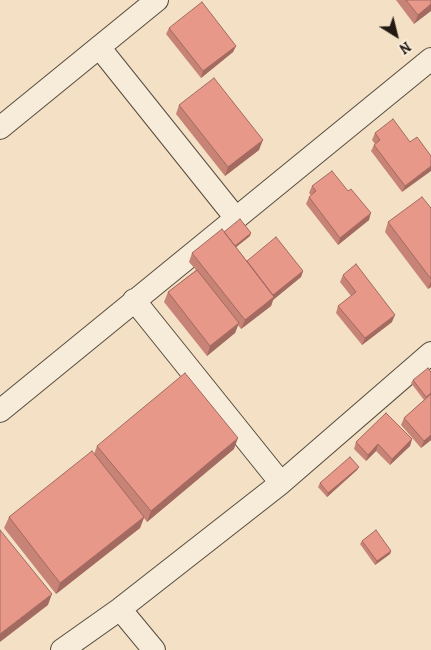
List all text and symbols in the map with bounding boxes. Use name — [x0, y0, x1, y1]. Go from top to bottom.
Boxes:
north arrow — [371, 10, 421, 60]
text: N — [395, 37, 415, 58]

